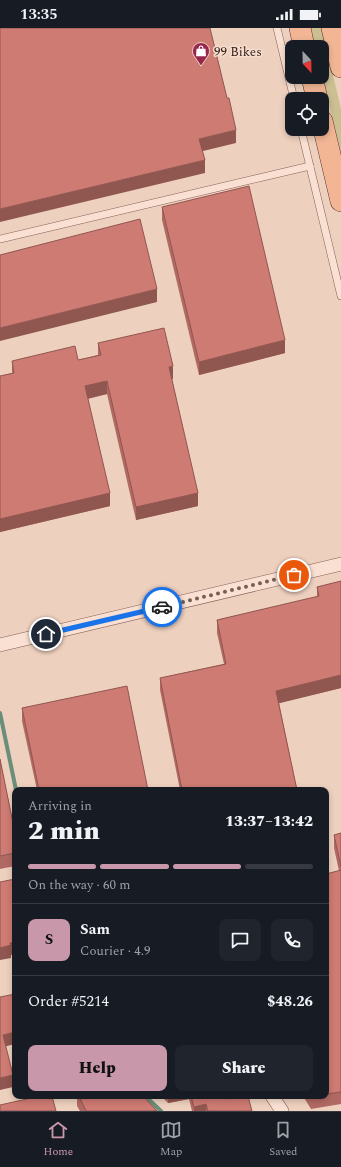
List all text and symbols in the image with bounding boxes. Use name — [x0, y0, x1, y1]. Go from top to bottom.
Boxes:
text: 13:35 — [20, 3, 58, 26]
north arrow — [285, 40, 329, 84]
map controls — [285, 40, 329, 136]
shop icon: 99 Bikes — [191, 41, 211, 66]
place label: 99 Bikes — [214, 42, 262, 62]
button: locate — [285, 92, 329, 136]
pin — [277, 558, 311, 592]
icon: bag — [283, 564, 305, 586]
courier — [142, 587, 182, 627]
icon: car — [151, 596, 173, 618]
pin — [29, 617, 63, 651]
icon: home — [35, 623, 57, 645]
text: Arriving in — [28, 796, 92, 816]
text: 13:37–13:42 — [225, 810, 313, 833]
text: 2 min — [28, 811, 100, 851]
text: On the way · 60 m — [28, 875, 131, 895]
text: Sam — [80, 918, 110, 941]
button: chat — [219, 919, 261, 961]
button: phone — [271, 919, 313, 961]
text: S — [45, 928, 53, 951]
text: Courier · 4.9 — [80, 941, 150, 961]
text: Order #5214 — [28, 990, 109, 1013]
text: $48.26 — [267, 990, 313, 1013]
button: Help — [28, 1045, 167, 1091]
button: Share — [175, 1045, 313, 1091]
tab: Home — [43, 1119, 73, 1160]
tab: Map — [160, 1119, 182, 1160]
tab: Saved — [269, 1119, 297, 1160]

